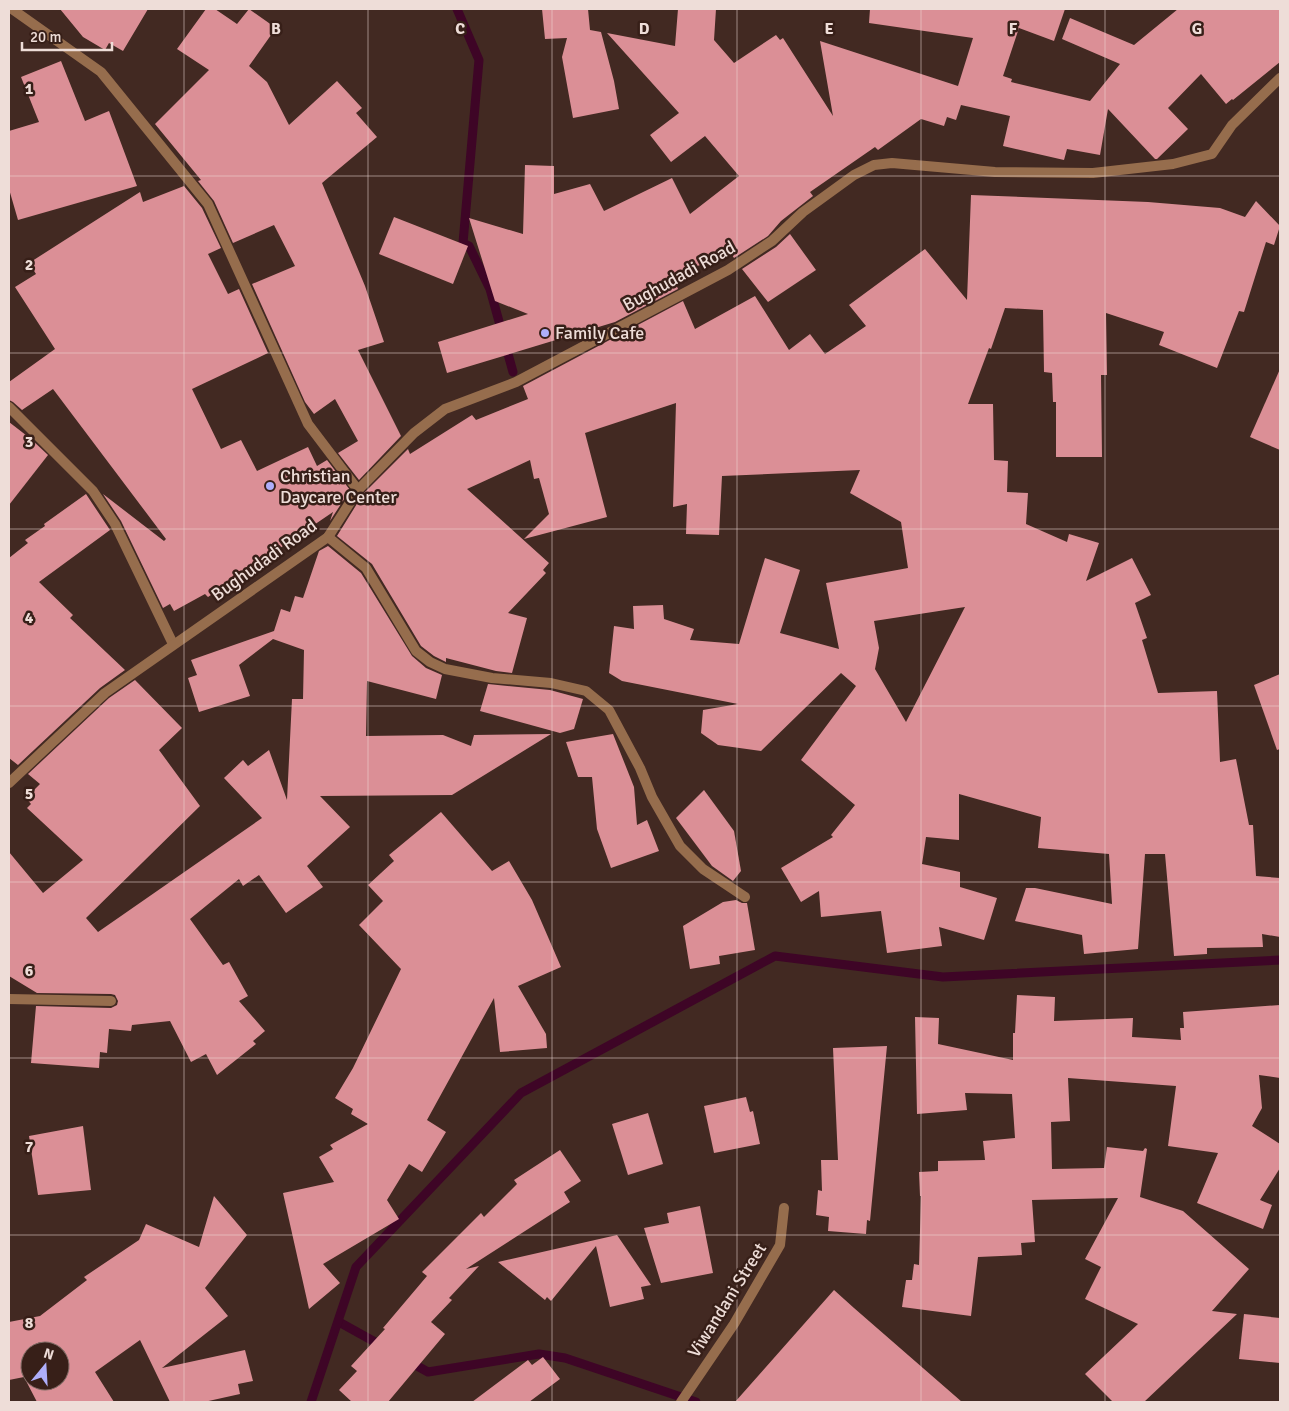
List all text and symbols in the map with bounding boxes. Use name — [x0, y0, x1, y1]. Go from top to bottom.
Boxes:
text: B — [271, 19, 281, 39]
text: C — [455, 19, 465, 39]
text: D — [639, 19, 650, 39]
text: E — [824, 19, 834, 39]
text: F — [1009, 19, 1018, 39]
text: G — [1192, 19, 1202, 39]
scale bar — [22, 20, 112, 52]
text: 20 m — [30, 28, 61, 46]
text: 1 — [25, 79, 34, 99]
street label: Bughudadi Road — [619, 236, 739, 316]
text: 2 — [25, 255, 33, 275]
place label: Family Cafe — [555, 322, 644, 344]
marker: Family Cafe — [539, 327, 551, 339]
text: 3 — [25, 432, 33, 452]
place label: Christian Daycare Center — [280, 465, 397, 508]
marker: Christian Daycare Center — [264, 480, 276, 492]
street label: Bughudadi Road — [207, 514, 321, 606]
text: 4 — [25, 608, 34, 628]
text: 5 — [25, 784, 33, 804]
text: 6 — [25, 961, 34, 981]
text: 7 — [25, 1137, 34, 1157]
street label: Viwandani Street — [683, 1239, 771, 1361]
text: 8 — [25, 1313, 34, 1333]
north arrow — [20, 1341, 70, 1391]
text: N — [42, 1345, 56, 1364]

